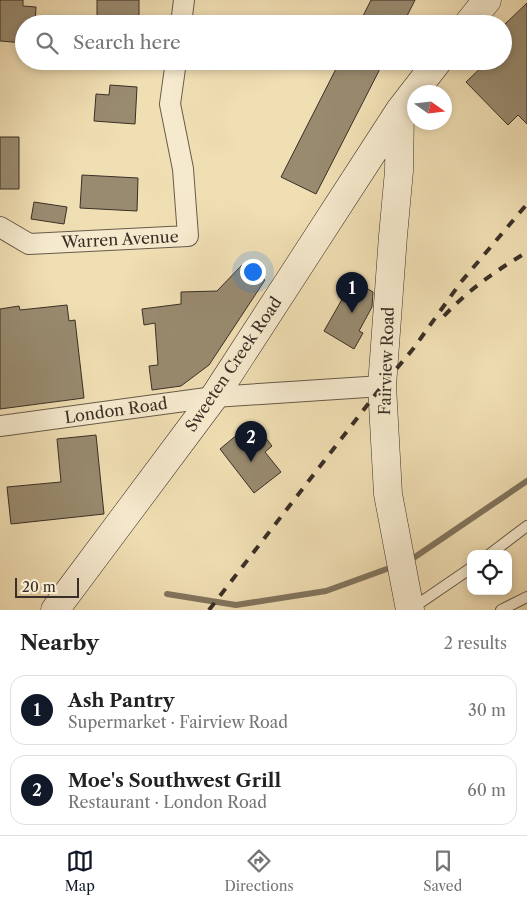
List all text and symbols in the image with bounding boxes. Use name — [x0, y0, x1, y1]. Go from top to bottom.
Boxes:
search box — [15, 15, 512, 70]
icon: search — [33, 29, 61, 57]
text: Search here — [73, 31, 181, 54]
north arrow — [407, 85, 452, 130]
street label: Warren Avenue — [60, 226, 179, 252]
your location — [240, 259, 266, 285]
pin: 1 — [336, 272, 368, 313]
street label: Sweeten Creek Road — [180, 292, 286, 435]
street label: Fairview Road — [374, 306, 398, 416]
street label: London Road — [63, 393, 169, 427]
pin: 2 — [235, 421, 267, 462]
map controls — [467, 550, 512, 595]
button: locate — [467, 550, 512, 595]
scale bar — [15, 575, 79, 598]
text: 20 m — [22, 578, 56, 596]
text: Nearby — [20, 630, 99, 655]
text: 2 results — [444, 633, 507, 653]
text: Ash Pantry — [68, 689, 174, 712]
text: 1 — [33, 700, 41, 720]
text: 30 m — [468, 700, 506, 720]
text: Supermarket · Fairview Road — [68, 712, 288, 732]
text: Moe's Southwest Grill — [68, 769, 281, 792]
text: 2 — [32, 780, 42, 800]
text: 60 m — [467, 780, 506, 800]
text: Restaurant · London Road — [68, 792, 267, 812]
tab: Map — [65, 847, 95, 895]
tab: Directions — [224, 847, 294, 895]
tab: Saved — [423, 847, 462, 895]

